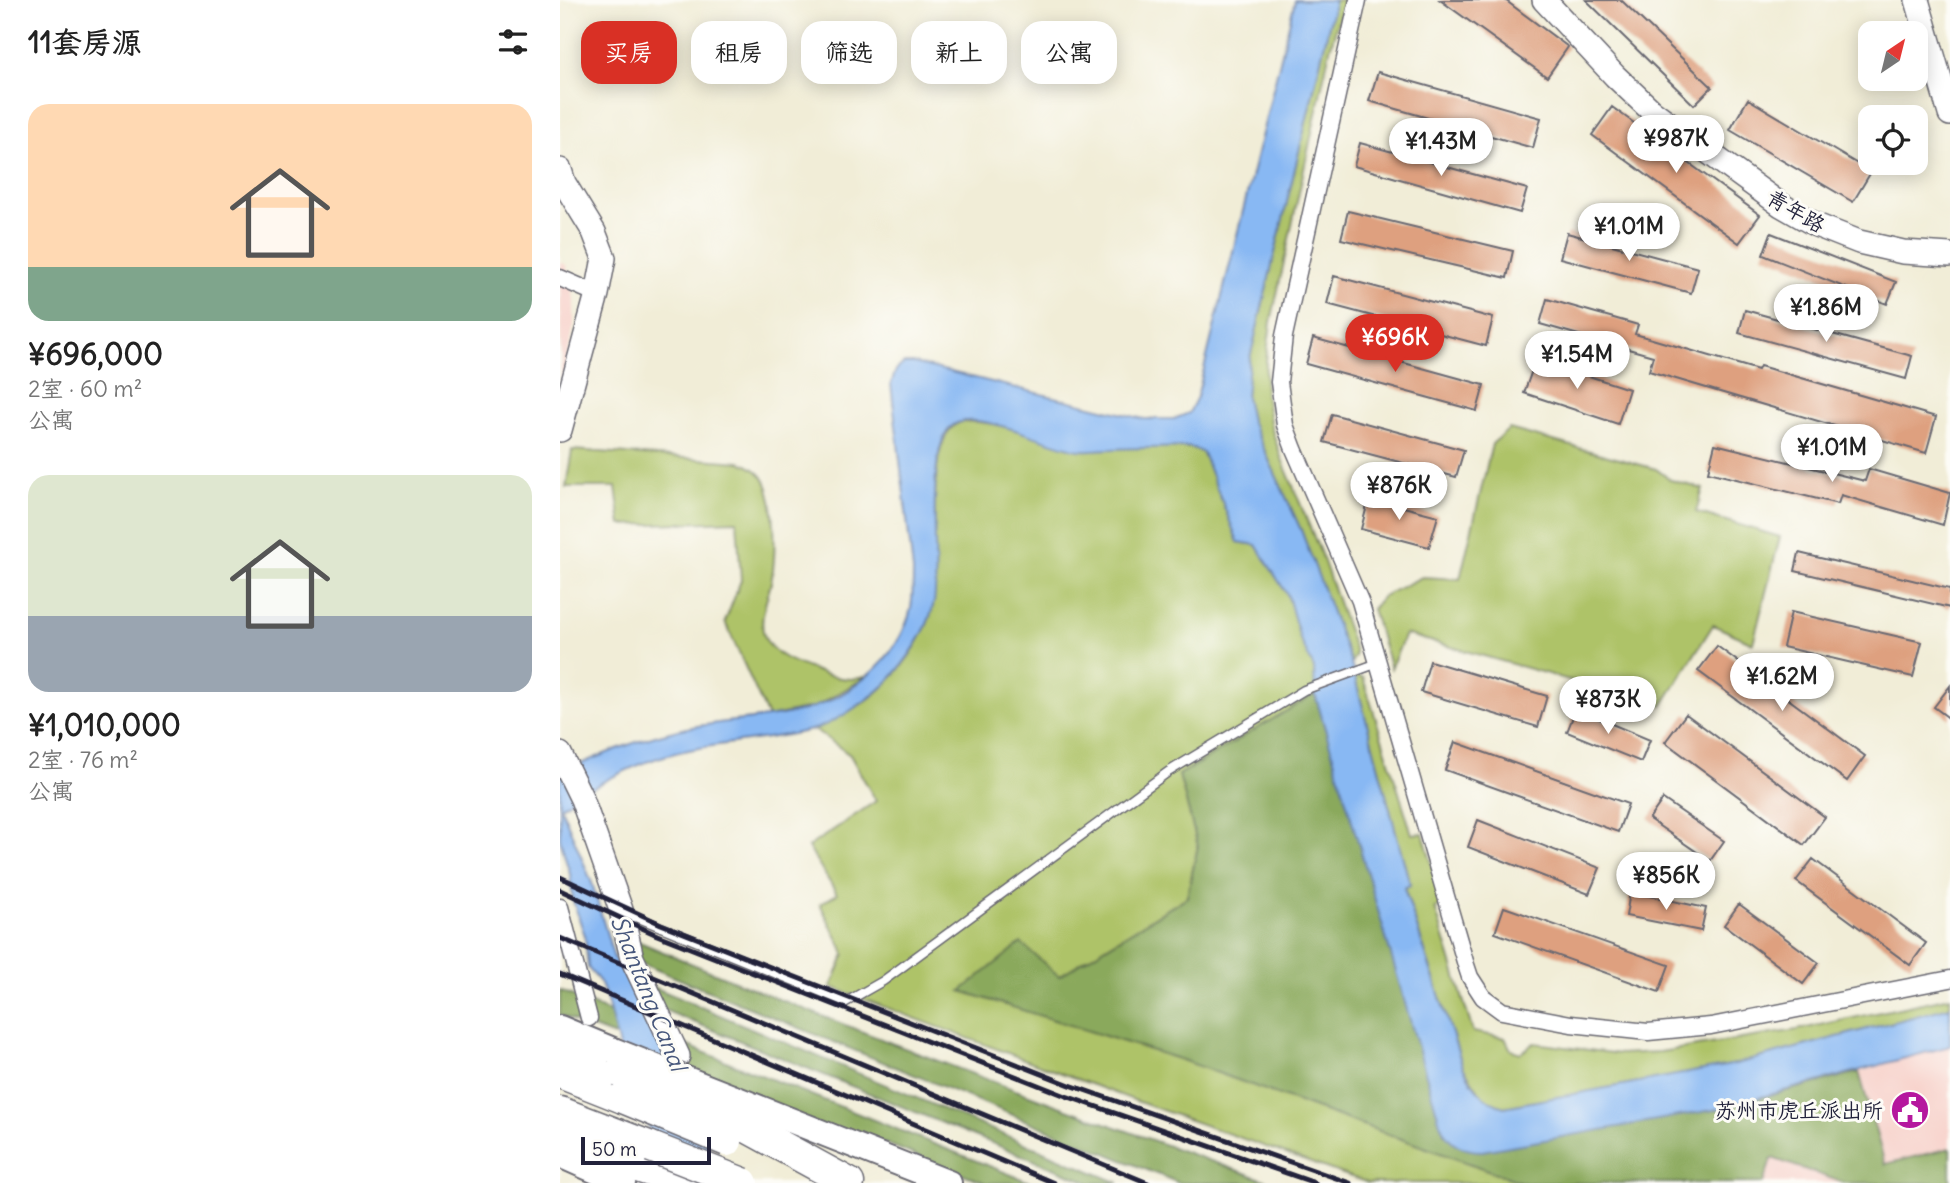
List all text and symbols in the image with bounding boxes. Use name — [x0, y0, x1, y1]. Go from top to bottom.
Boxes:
chip: 买房 — [581, 21, 677, 84]
chip: 租房 — [691, 21, 787, 84]
chip: 筛选 — [801, 21, 897, 84]
chip: 新上 — [911, 21, 1007, 84]
chip: 公寓 — [1021, 21, 1117, 84]
north arrow — [1858, 21, 1928, 91]
map controls — [1858, 21, 1928, 175]
text: 11套房源 — [28, 23, 142, 61]
icon: filters — [494, 23, 532, 61]
button: locate — [1858, 105, 1928, 175]
pin: ¥987K — [1627, 116, 1725, 175]
pin: ¥1.43M — [1384, 118, 1498, 178]
text: ¥987K — [1643, 123, 1709, 152]
text: ¥1.43M — [1405, 126, 1477, 155]
icon: home — [217, 150, 343, 276]
street label: 青年路 — [1762, 184, 1830, 238]
pin: ¥1.01M — [1572, 204, 1686, 263]
text: ¥1.01M — [1594, 211, 1664, 240]
pin: ¥1.86M — [1769, 284, 1883, 344]
text: ¥1.86M — [1790, 292, 1862, 321]
pin: ¥696K — [1346, 314, 1444, 374]
text: ¥696K — [1361, 322, 1429, 351]
pin: ¥1.54M — [1520, 332, 1634, 391]
text: ¥696,000 — [28, 335, 163, 373]
text: ¥1.54M — [1541, 339, 1613, 368]
text: 2室 · 60 m² — [28, 374, 142, 403]
text: 公寓 — [28, 405, 74, 434]
pin: ¥1.01M — [1775, 424, 1889, 484]
text: ¥1.01M — [1797, 432, 1867, 461]
pin: ¥876K — [1350, 462, 1448, 522]
text: ¥876K — [1366, 470, 1432, 499]
icon: home — [217, 521, 343, 647]
pin: ¥1.62M — [1725, 654, 1839, 713]
text: ¥1.62M — [1746, 661, 1818, 690]
pin: ¥873K — [1559, 676, 1657, 736]
text: ¥873K — [1575, 684, 1641, 713]
text: ¥1,010,000 — [28, 706, 181, 744]
text: 2室 · 76 m² — [28, 745, 138, 774]
text: 公寓 — [28, 776, 74, 805]
pin: ¥856K — [1617, 852, 1715, 912]
text: ¥856K — [1632, 860, 1700, 889]
water label: Shantang Canal — [605, 911, 694, 1077]
public building icon: 苏州市虎丘派出所 — [1889, 1089, 1931, 1131]
place label: 苏州市虎丘派出所 — [1715, 1097, 1883, 1124]
scale bar — [581, 1134, 710, 1166]
text: 50 m — [592, 1137, 637, 1161]

